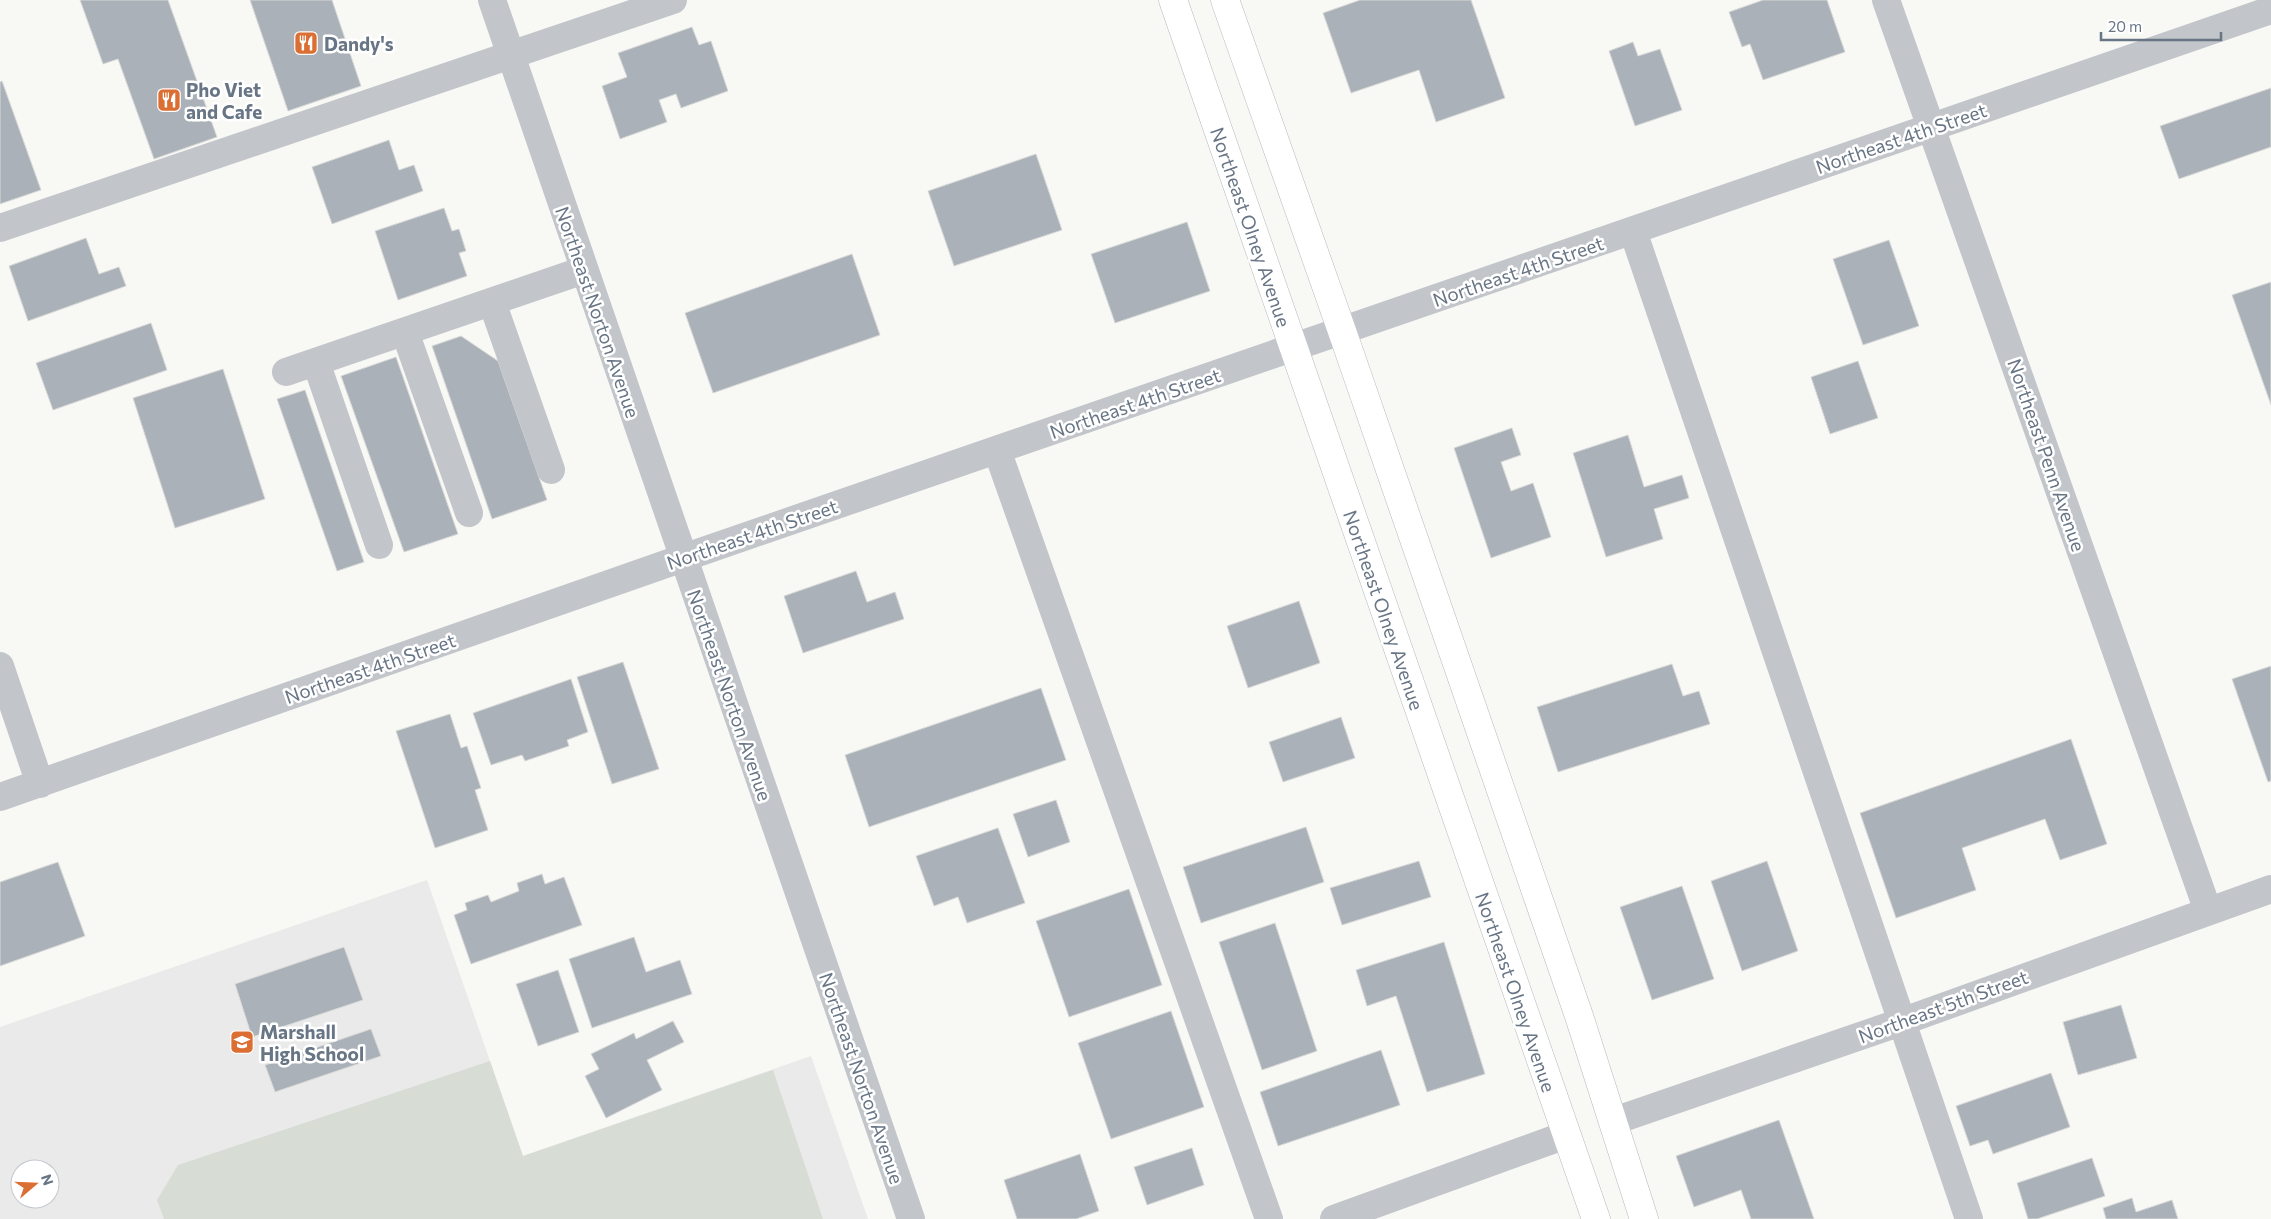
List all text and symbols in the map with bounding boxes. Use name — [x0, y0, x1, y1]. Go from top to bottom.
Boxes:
scale bar — [2101, 10, 2221, 42]
text: 20 m — [2108, 17, 2142, 35]
restaurant icon: Dandy's — [293, 30, 319, 56]
place label: Dandy's — [324, 32, 394, 55]
place label: Pho Viet and Cafe — [186, 78, 262, 123]
restaurant icon: Pho Viet and Cafe — [156, 87, 182, 113]
street label: Northeast 4th Street — [1812, 98, 1990, 178]
street label: Northeast Olney Avenue — [1206, 124, 1296, 330]
street label: Northeast Norton Avenue — [551, 203, 645, 421]
street label: Northeast 4th Street — [1429, 231, 1607, 311]
street label: Northeast Penn Avenue — [2003, 356, 2091, 554]
street label: Northeast 4th Street — [1046, 363, 1224, 443]
street label: Northeast 4th Street — [663, 494, 841, 574]
street label: Northeast Olney Avenue — [1339, 507, 1429, 713]
street label: Northeast Norton Avenue — [683, 586, 777, 804]
street label: Northeast 4th Street — [281, 628, 459, 708]
street label: Northeast Olney Avenue — [1471, 889, 1561, 1095]
street label: Northeast 5th Street — [1855, 965, 2031, 1047]
street label: Northeast Norton Avenue — [815, 969, 909, 1187]
place label: Marshall High School — [260, 1020, 364, 1065]
school or university icon: Marshall High School — [229, 1029, 255, 1055]
north arrow — [10, 1159, 60, 1209]
text: N — [38, 1172, 58, 1187]

